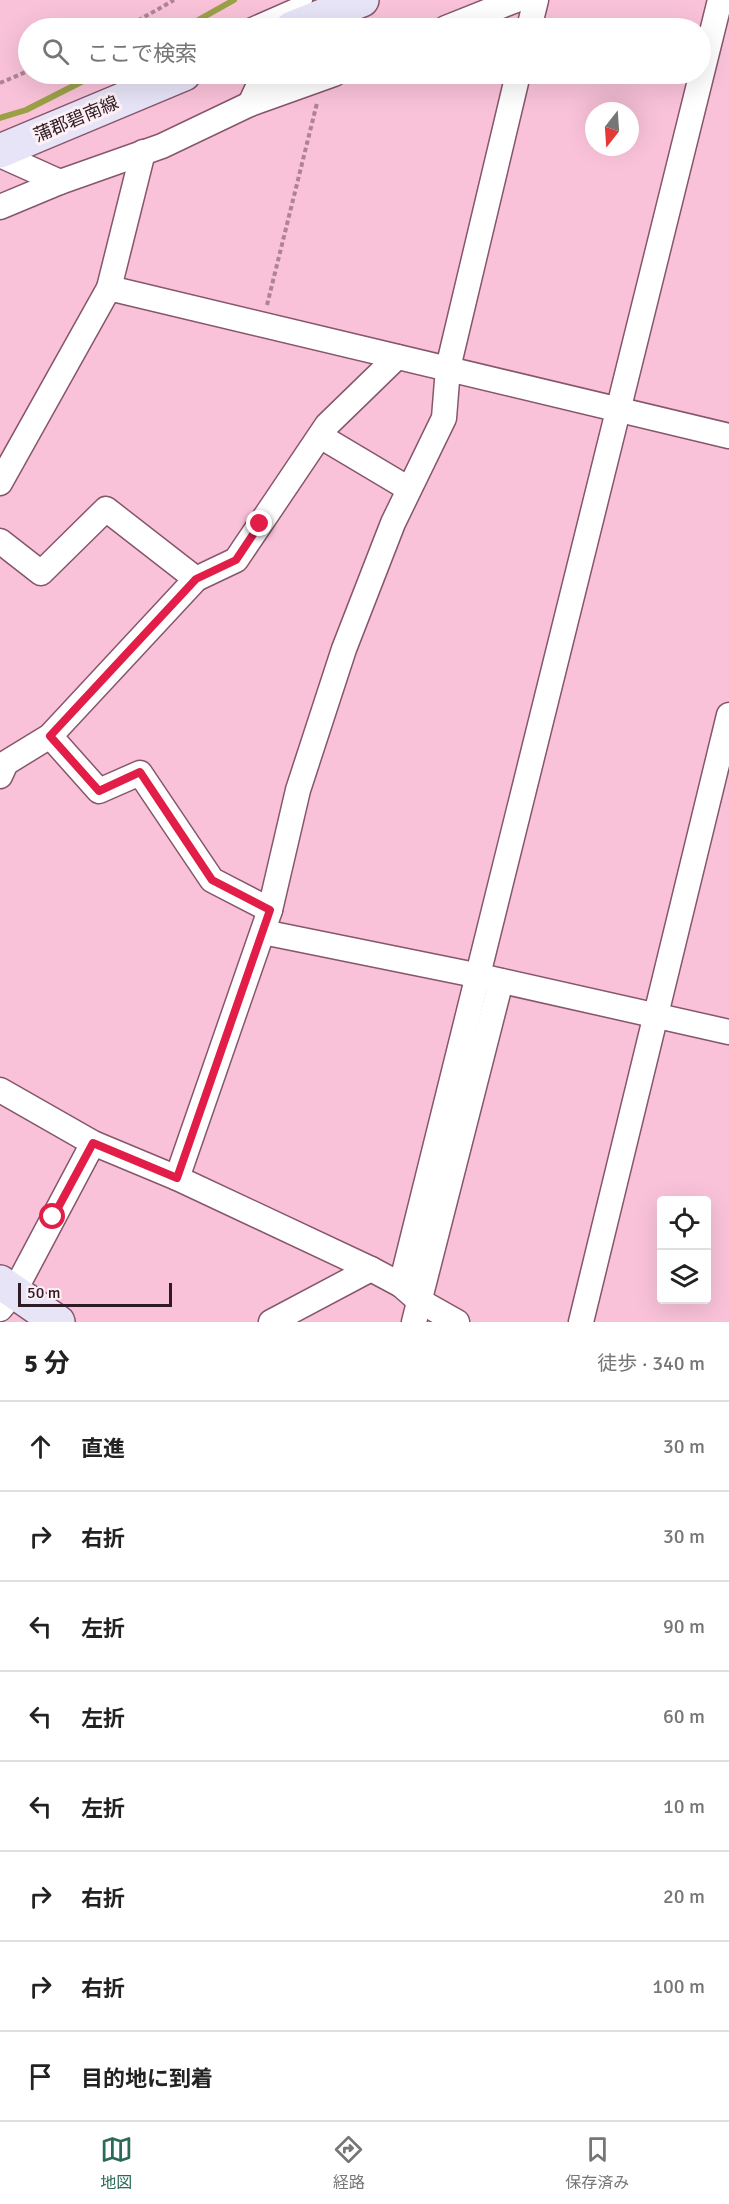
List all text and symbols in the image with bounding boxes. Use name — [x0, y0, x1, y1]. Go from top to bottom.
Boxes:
search box — [18, 18, 711, 84]
icon: search — [39, 35, 72, 68]
text: ここで検索 — [87, 40, 197, 67]
street label: 蒲郡碧南線 — [30, 91, 122, 147]
north arrow — [585, 102, 639, 156]
route end — [246, 510, 272, 536]
map controls — [657, 1196, 711, 1304]
button: locate — [657, 1196, 711, 1250]
route start — [39, 1203, 65, 1229]
button: layers — [657, 1250, 711, 1304]
scale bar — [18, 1280, 172, 1308]
text: 50 m — [27, 1283, 61, 1303]
text: 5 分 — [24, 1348, 70, 1380]
text: 徒歩 · 340 m — [597, 1351, 705, 1376]
icon: ahead — [24, 1430, 57, 1463]
text: 30 m — [663, 1434, 705, 1459]
text: 直進 — [81, 1435, 125, 1462]
icon: right — [24, 1520, 57, 1553]
text: 30 m — [663, 1524, 705, 1549]
text: 右折 — [81, 1525, 125, 1552]
icon: left — [24, 1610, 57, 1643]
text: 90 m — [663, 1614, 705, 1639]
text: 左折 — [81, 1615, 125, 1642]
icon: left — [24, 1700, 57, 1733]
text: 60 m — [663, 1704, 705, 1729]
text: 左折 — [81, 1705, 125, 1732]
icon: left — [24, 1790, 57, 1823]
text: 10 m — [663, 1794, 705, 1819]
text: 左折 — [81, 1795, 125, 1822]
icon: right — [24, 1880, 57, 1913]
text: 20 m — [663, 1884, 705, 1909]
text: 右折 — [81, 1885, 125, 1912]
icon: right — [24, 1970, 57, 2003]
text: 100 m — [652, 1974, 705, 1999]
text: 右折 — [81, 1975, 125, 2002]
icon: arrive — [24, 2060, 57, 2093]
text: 目的地に到着 — [81, 2065, 213, 2092]
tab: 地図 — [100, 2133, 133, 2193]
tab: 経路 — [332, 2133, 365, 2193]
tab: 保存済み — [565, 2133, 629, 2193]

